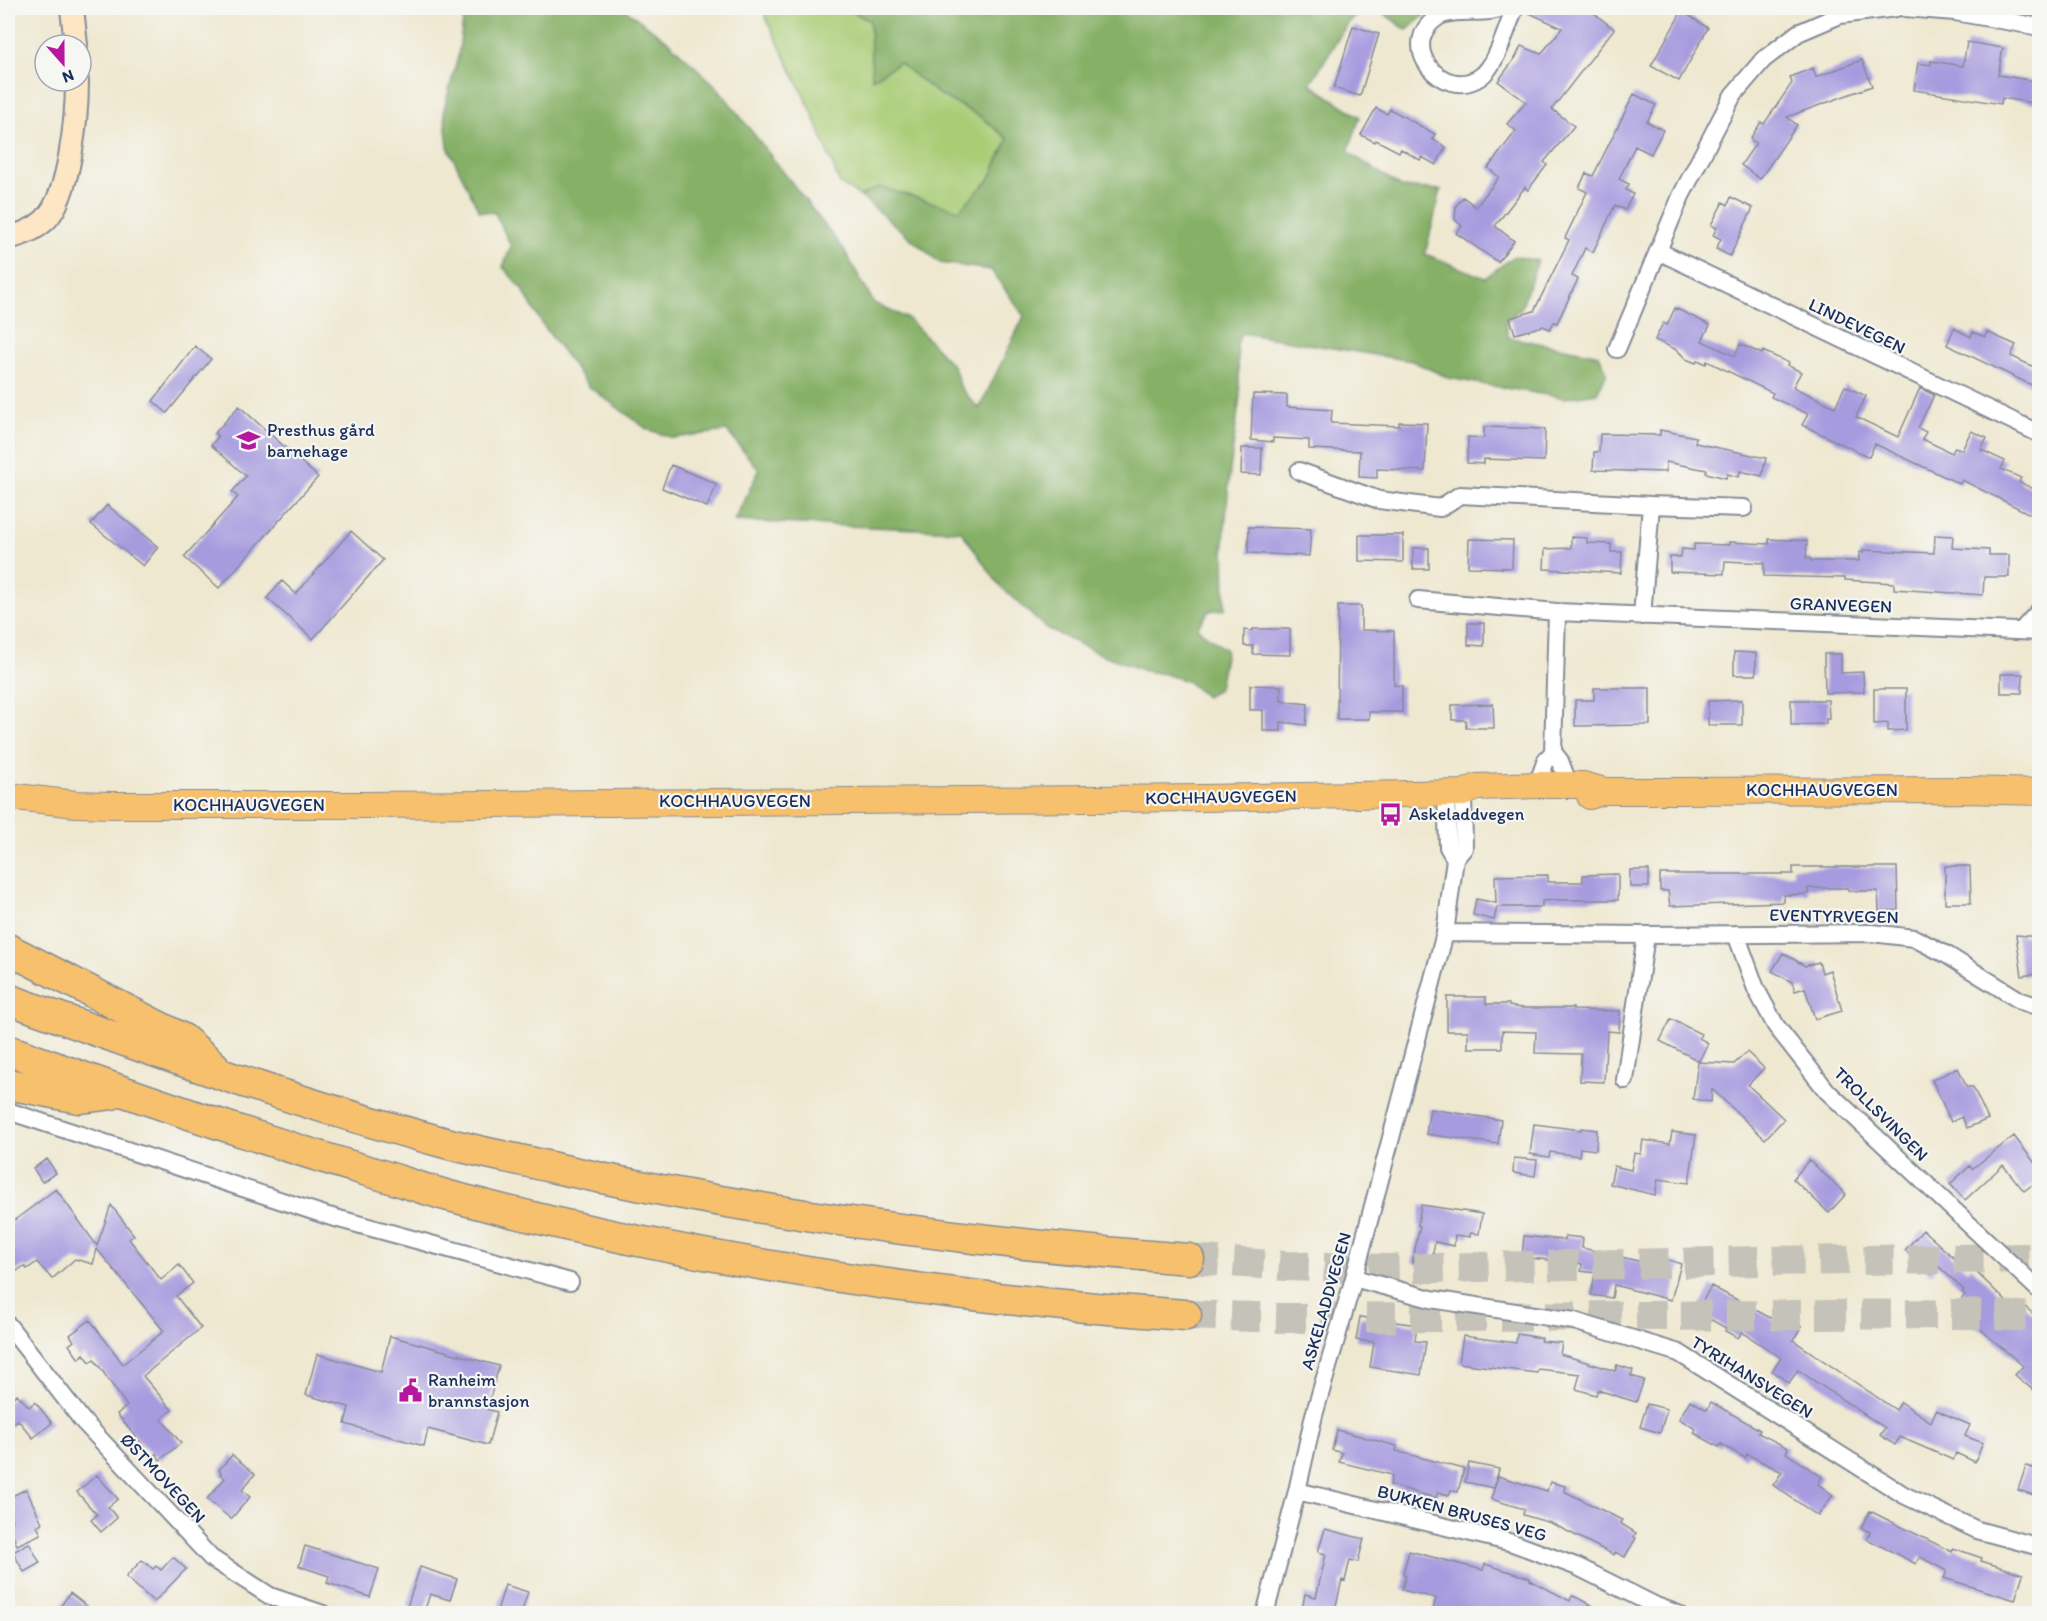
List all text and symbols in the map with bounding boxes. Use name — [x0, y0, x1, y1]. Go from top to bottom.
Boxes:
north arrow — [33, 33, 93, 93]
text: N — [60, 66, 77, 87]
street label: LINDEVEGEN — [1805, 293, 1909, 359]
place label: Presthus gård barnehage — [267, 419, 375, 462]
school or university icon: Presthus gård barnehage — [236, 427, 262, 453]
street label: GRANVEGEN — [1789, 592, 1893, 618]
street label: KOCHHAUGVEGEN — [1746, 779, 1898, 801]
street label: KOCHHAUGVEGEN — [1145, 785, 1297, 809]
street label: KOCHHAUGVEGEN — [659, 790, 811, 812]
street label: KOCHHAUGVEGEN — [173, 794, 325, 816]
bus stop icon: Askeladdvegen — [1378, 801, 1404, 827]
place label: Askeladdvegen — [1409, 803, 1525, 825]
street label: EVENTYRVEGEN — [1769, 904, 1899, 928]
street label: TROLLSVINGEN — [1829, 1062, 1933, 1166]
street label: ASKELADDVEGEN — [1296, 1230, 1356, 1372]
street label: TYRIHANSVEGEN — [1687, 1331, 1817, 1423]
place label: Ranheim brannstasjon — [428, 1369, 529, 1412]
public building icon: Ranheim brannstasjon — [397, 1377, 423, 1403]
street label: ØSTMOVEGEN — [116, 1428, 210, 1528]
street label: BUKKEN BRUSES VEG — [1375, 1480, 1549, 1546]

